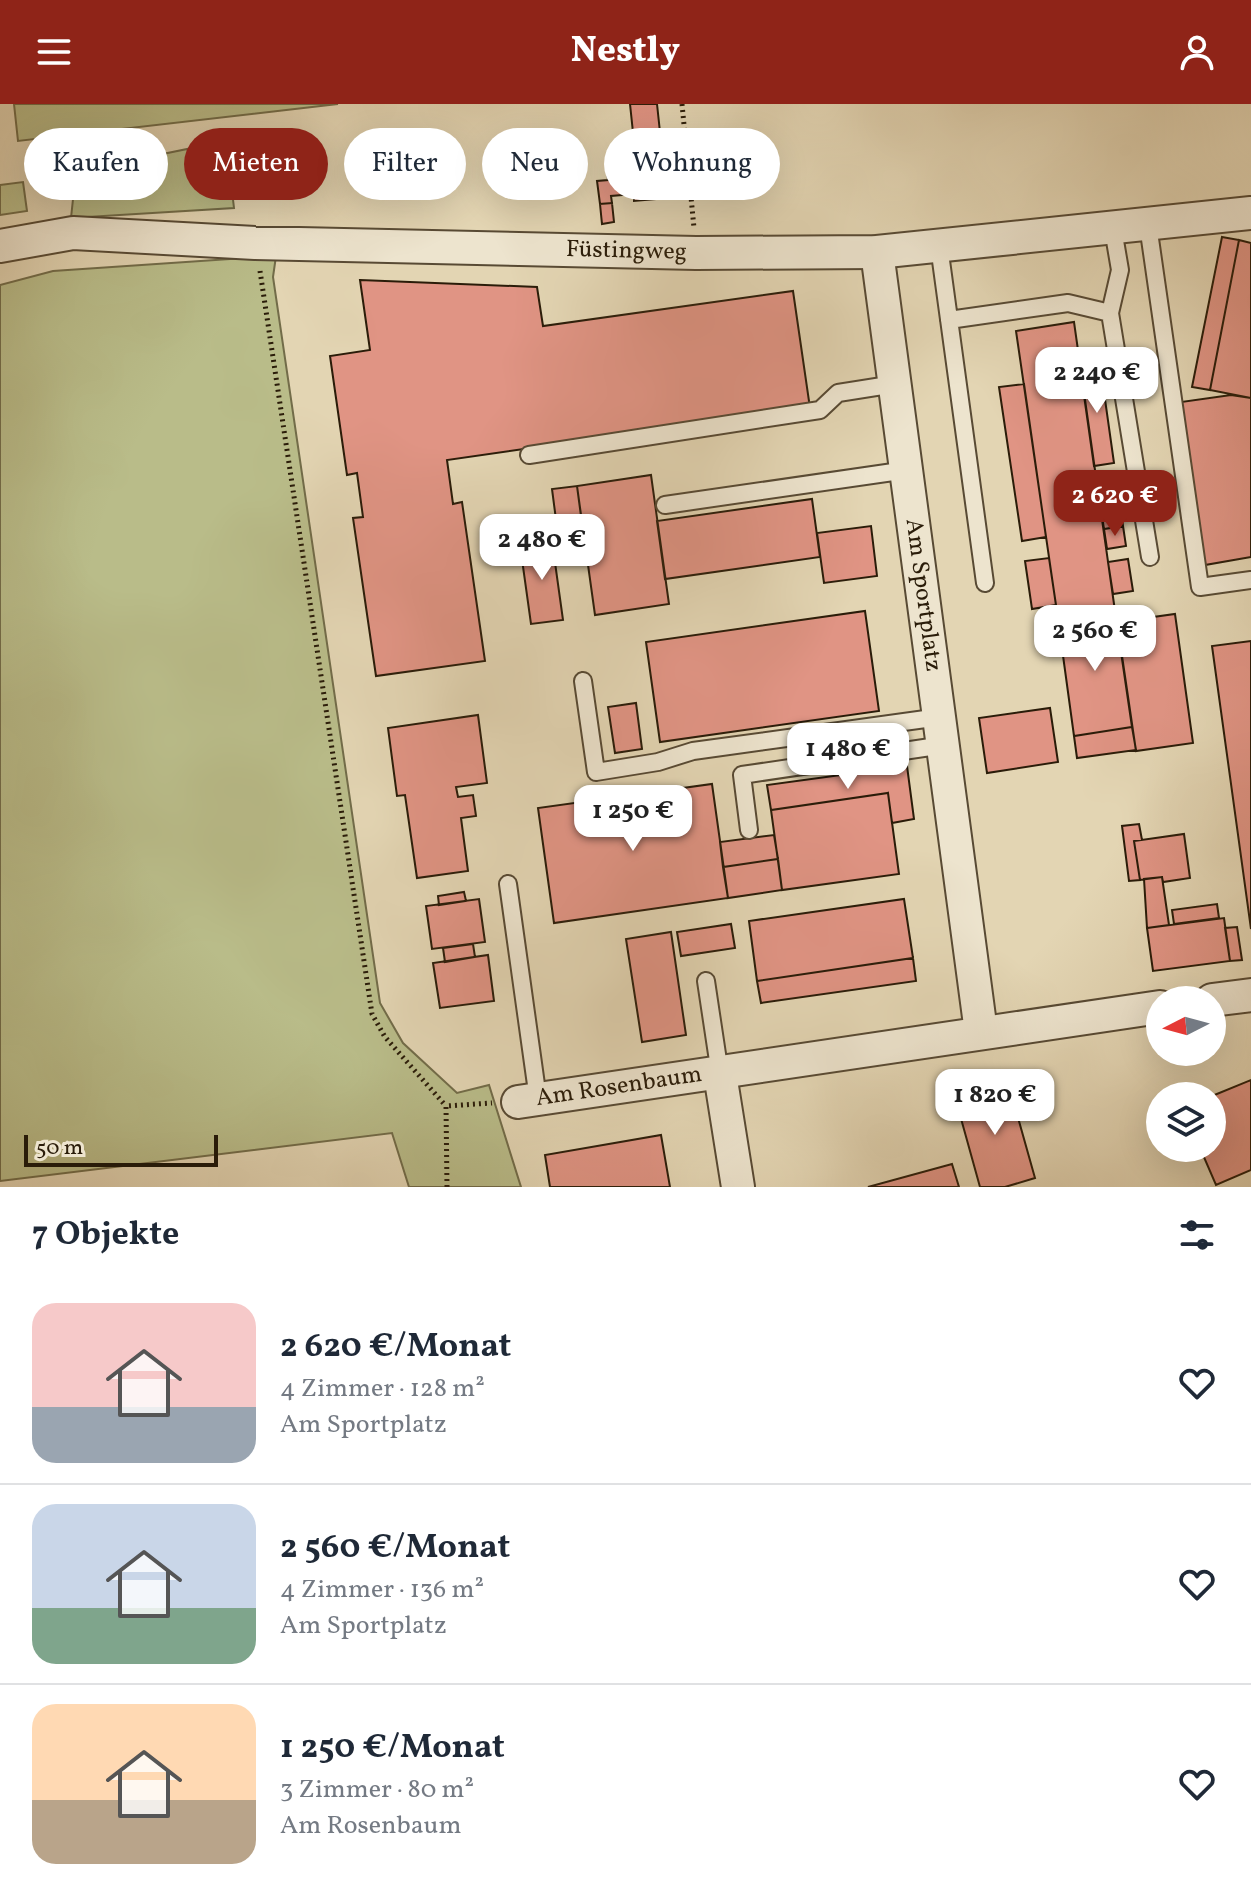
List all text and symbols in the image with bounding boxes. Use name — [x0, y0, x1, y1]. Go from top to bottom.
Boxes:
text: Nestly — [571, 27, 680, 77]
icon: menu — [32, 30, 76, 74]
icon: person — [1175, 30, 1219, 74]
chip: Kaufen — [24, 128, 168, 200]
chip: Mieten — [184, 128, 328, 200]
chip: Filter — [344, 128, 466, 200]
chip: Neu — [482, 128, 588, 200]
chip: Wohnung — [604, 128, 780, 200]
street label: Füstingweg — [566, 233, 687, 270]
pin: 2 240 € — [1023, 347, 1171, 415]
text: 2 240 € — [1053, 355, 1141, 391]
pin: 2 620 € — [1041, 470, 1189, 538]
text: 2 620 € — [1072, 478, 1158, 514]
pin: 2 480 € — [468, 514, 616, 582]
street label: Am Sportplatz — [896, 516, 950, 674]
text: 2 480 € — [498, 522, 586, 558]
pin: 2 560 € — [1021, 605, 1169, 673]
text: 2 560 € — [1052, 613, 1138, 649]
pin: 1 480 € — [774, 723, 922, 791]
text: 1 480 € — [805, 731, 891, 767]
pin: 1 250 € — [559, 785, 707, 853]
text: 1 250 € — [592, 793, 674, 829]
north arrow — [1146, 986, 1226, 1066]
map controls — [1146, 986, 1226, 1162]
street label: Am Rosenbaum — [534, 1058, 704, 1116]
pin: 1 820 € — [921, 1069, 1069, 1137]
text: 1 820 € — [953, 1077, 1037, 1113]
button: layers — [1146, 1082, 1226, 1162]
scale bar — [24, 1131, 218, 1167]
text: 50 m — [36, 1133, 83, 1164]
text: 7 Objekte — [32, 1212, 179, 1259]
icon: filters — [1175, 1213, 1219, 1257]
text: 2 620 €/Monat — [280, 1324, 511, 1371]
icon: home — [96, 1335, 192, 1431]
icon: heart — [1175, 1361, 1219, 1405]
text: 4 Zimmer · 128 m² — [280, 1371, 485, 1407]
text: Am Sportplatz — [280, 1407, 447, 1443]
text: 2 560 €/Monat — [280, 1525, 510, 1572]
icon: home — [96, 1536, 192, 1632]
icon: heart — [1175, 1562, 1219, 1606]
text: 4 Zimmer · 136 m² — [280, 1572, 484, 1608]
text: Am Sportplatz — [280, 1608, 447, 1644]
text: 1 250 €/Monat — [280, 1725, 505, 1772]
icon: home — [96, 1736, 192, 1832]
icon: heart — [1175, 1762, 1219, 1806]
text: 3 Zimmer · 80 m² — [280, 1772, 474, 1808]
text: Am Rosenbaum — [280, 1808, 461, 1844]

